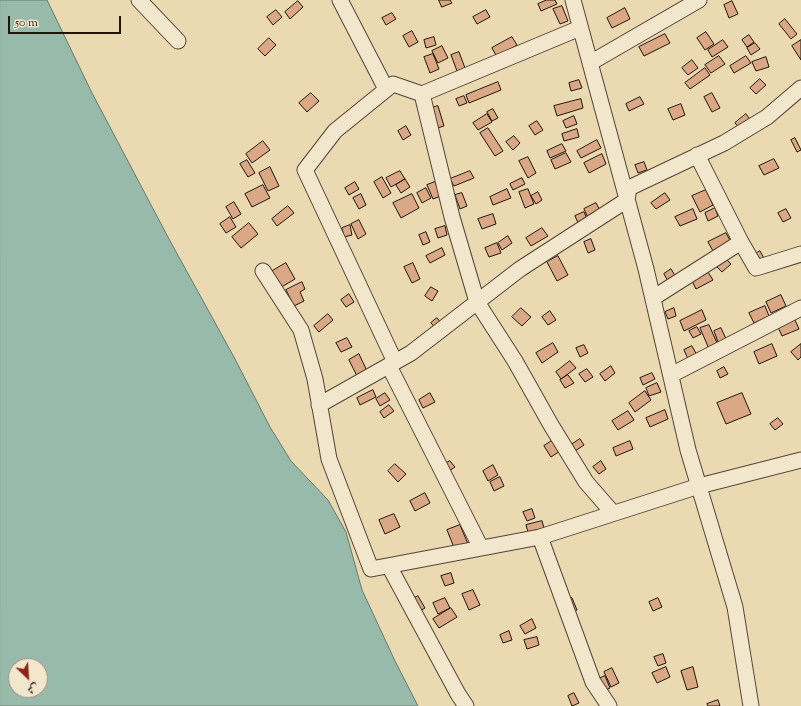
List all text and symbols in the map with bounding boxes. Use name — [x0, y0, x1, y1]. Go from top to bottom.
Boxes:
scale bar — [10, 8, 123, 34]
text: 50 m — [15, 14, 38, 32]
north arrow — [8, 658, 48, 698]
text: ش — [24, 678, 41, 698]

